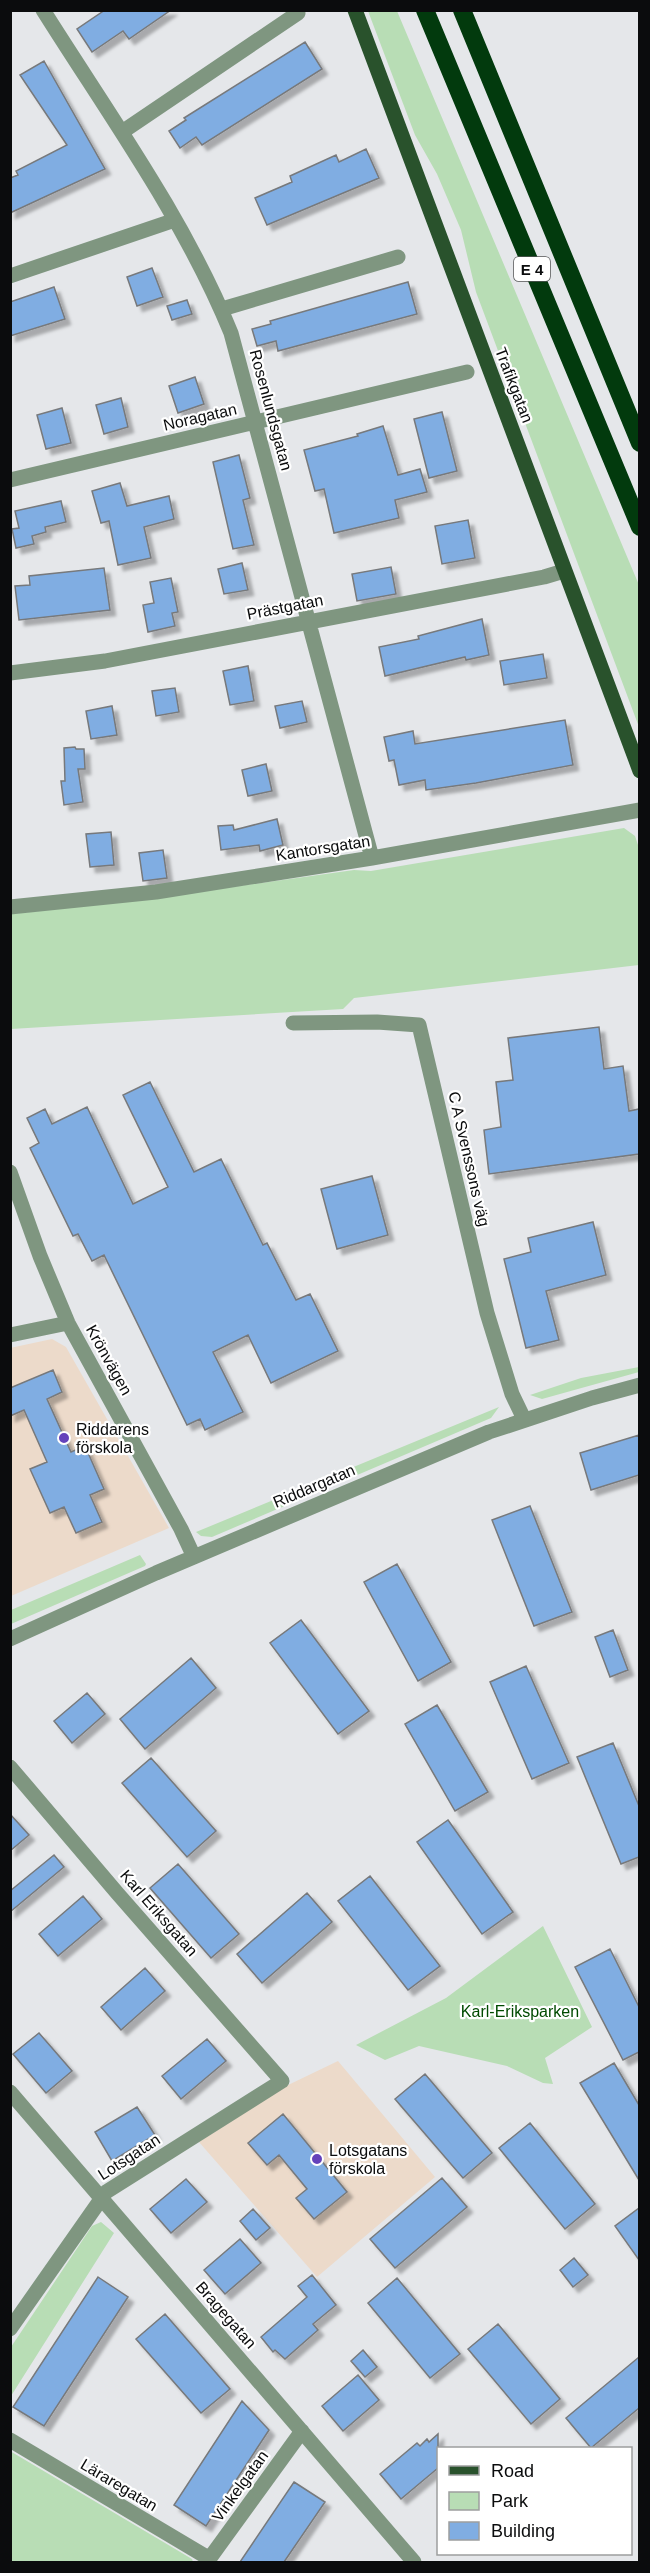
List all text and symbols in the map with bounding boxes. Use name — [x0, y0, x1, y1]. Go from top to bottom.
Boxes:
road number: E 4 — [514, 257, 550, 281]
street label: Trafikgatan — [492, 345, 536, 425]
street label: Rosenlundsgatan — [247, 348, 295, 472]
street label: Noragatan — [162, 400, 238, 434]
street label: Prästgatan — [245, 591, 325, 623]
street label: Kantorsgatan — [275, 832, 371, 864]
street label: C A Svenssons väg — [445, 1090, 493, 1228]
street label: Krönvägen — [83, 1322, 135, 1398]
place label: Riddarens förskola — [76, 1421, 149, 1456]
marker: Riddarens förskola — [57, 1431, 71, 1445]
street label: Riddargatan — [271, 1461, 357, 1511]
street label: Karl Eriksgatan — [117, 1866, 201, 1960]
park label: Karl-Eriksparken — [461, 2003, 579, 2020]
street label: Lotsgatan — [95, 2131, 163, 2183]
place label: Lotsgatans förskola — [329, 2142, 407, 2177]
marker: Lotsgatans förskola — [310, 2152, 324, 2166]
street label: Bragegatan — [192, 2278, 260, 2352]
street label: Vinkelgatan — [209, 2447, 271, 2525]
legend — [437, 2447, 632, 2555]
street label: Läraregatan — [78, 2455, 160, 2515]
text: Road — [491, 2461, 534, 2481]
text: Park — [491, 2491, 529, 2511]
text: Building — [491, 2521, 555, 2541]

